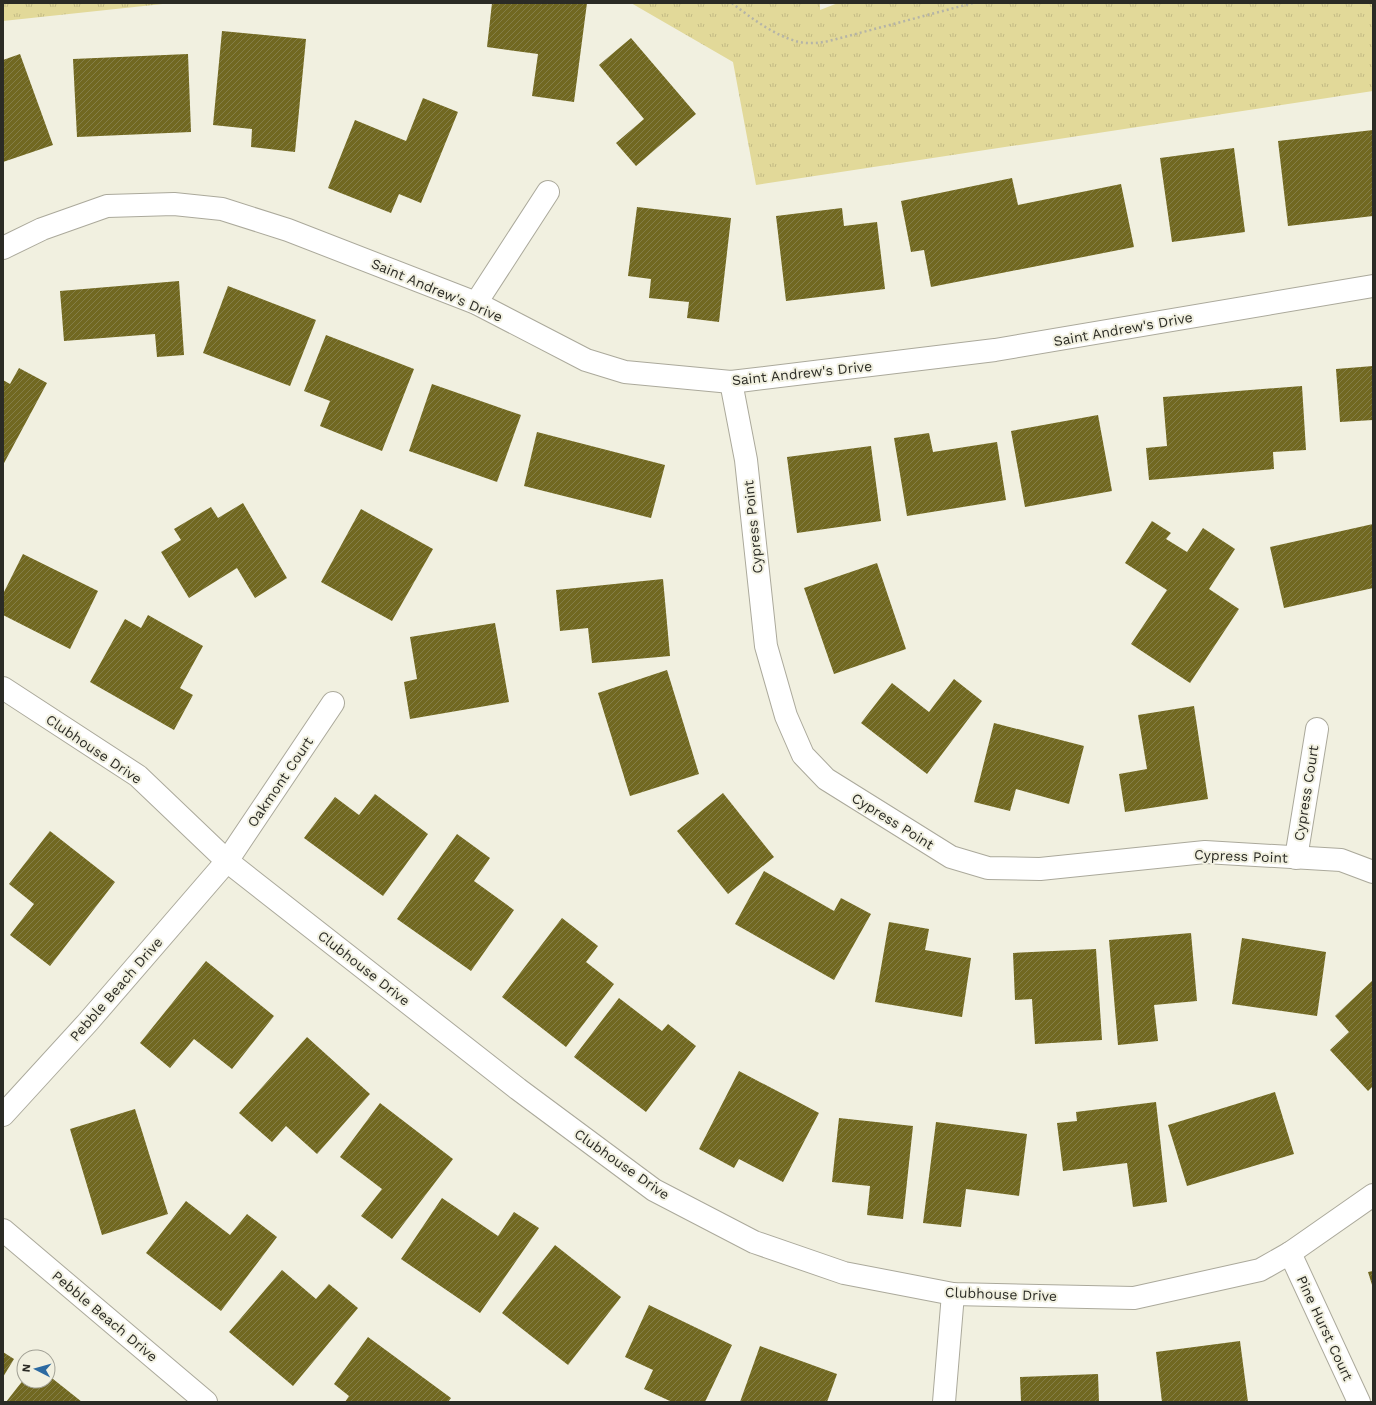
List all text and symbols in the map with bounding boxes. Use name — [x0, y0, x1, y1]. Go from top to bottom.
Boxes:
street label: Saint Andrew's Drive — [369, 255, 505, 325]
street label: Saint Andrew's Drive — [1052, 309, 1194, 349]
street label: Saint Andrew's Drive — [731, 358, 873, 388]
street label: Cypress Point — [740, 479, 766, 574]
street label: Clubhouse Drive — [43, 711, 145, 787]
street label: Oakmont Court — [244, 734, 316, 830]
street label: Cypress Court — [1291, 744, 1321, 842]
street label: Cypress Point — [849, 789, 937, 853]
street label: Cypress Point — [1194, 846, 1288, 866]
street label: Clubhouse Drive — [315, 927, 413, 1009]
street label: Pebble Beach Drive — [67, 934, 165, 1044]
street label: Clubhouse Drive — [572, 1125, 672, 1203]
street label: Pebble Beach Drive — [49, 1267, 161, 1365]
street label: Pine Hurst Court — [1294, 1273, 1356, 1383]
street label: Clubhouse Drive — [945, 1284, 1057, 1304]
north arrow — [16, 1349, 56, 1389]
text: N — [20, 1363, 33, 1373]

